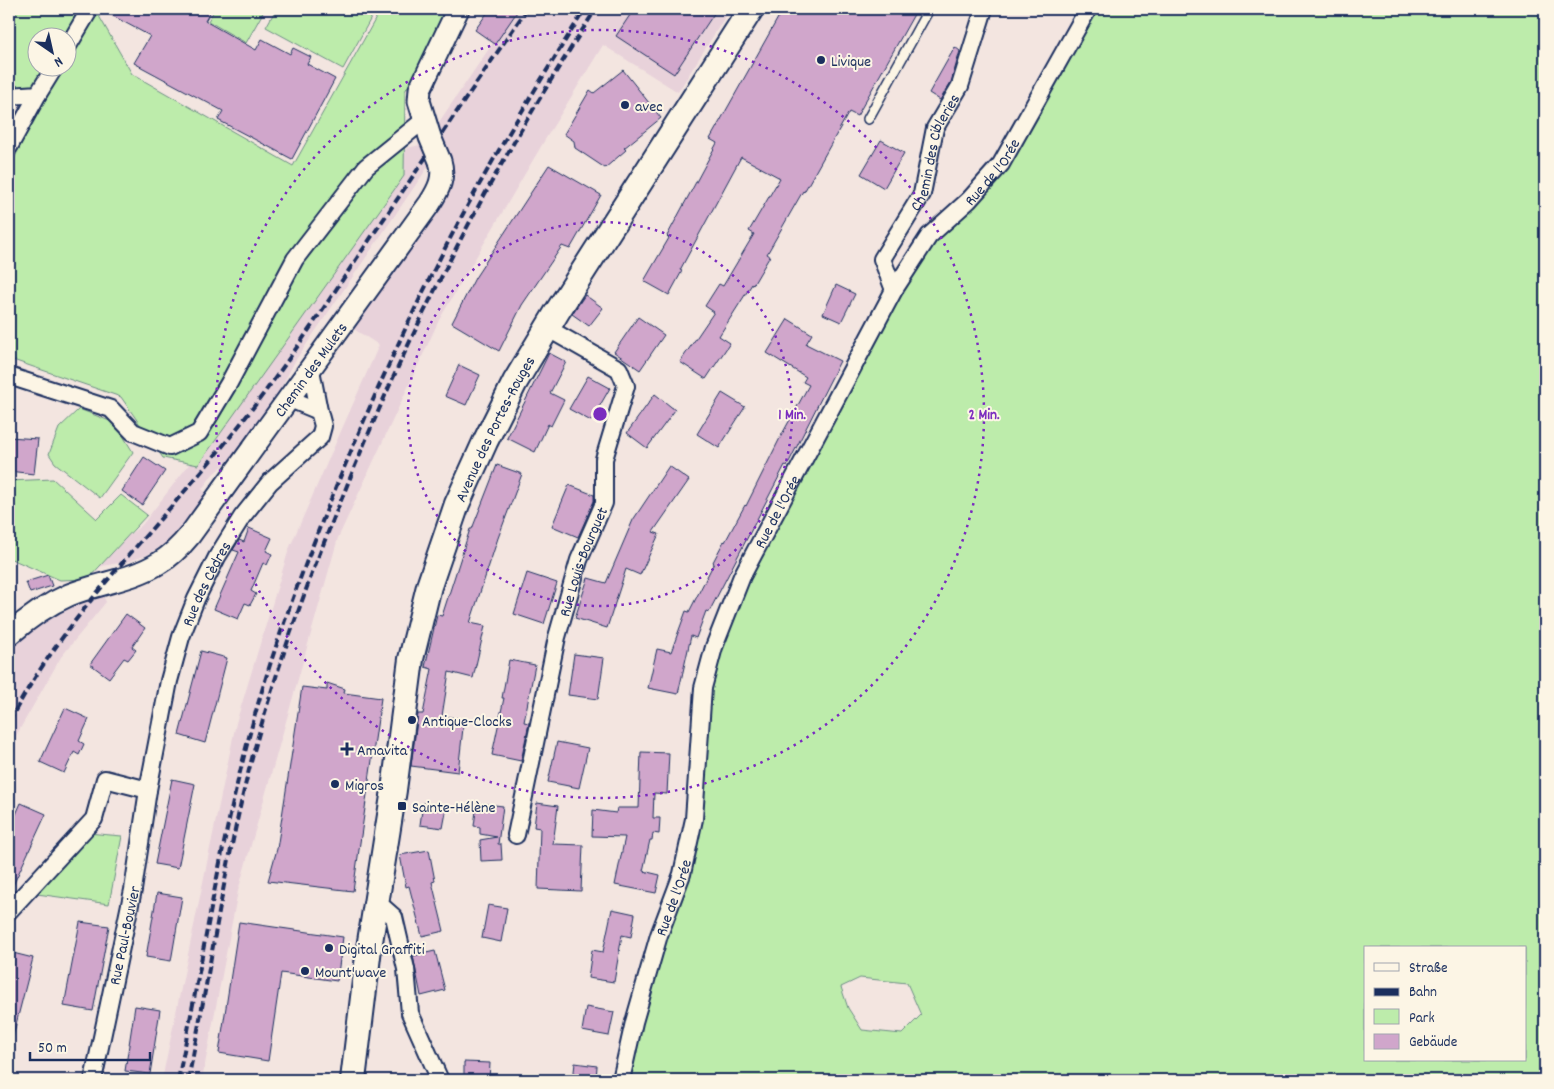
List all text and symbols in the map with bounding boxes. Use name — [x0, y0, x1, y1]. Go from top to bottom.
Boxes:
north arrow — [28, 28, 78, 78]
text: N — [50, 51, 67, 71]
place label: Livique — [831, 51, 871, 74]
marker: Livique — [815, 54, 827, 66]
street label: Chemin des Cibleries — [905, 90, 967, 216]
place label: avec — [635, 96, 663, 119]
marker: avec — [619, 99, 631, 111]
street label: Rue de l'Orée — [960, 135, 1027, 212]
street label: Chemin des Mulets — [270, 318, 354, 423]
street label: Avenue des Portes-Rouges — [450, 352, 542, 506]
centre of rings — [591, 405, 609, 423]
text: 1 Min. — [778, 405, 806, 427]
text: 2 Min. — [969, 405, 1000, 427]
street label: Rue de l'Orée — [750, 472, 808, 553]
street label: Rue Louis-Bourguet — [554, 504, 615, 620]
street label: Rue des Cèdres — [177, 537, 238, 630]
place label: Antique-Clocks — [422, 711, 512, 734]
marker: Antique-Clocks — [406, 714, 418, 726]
place label: Amavita — [357, 740, 408, 763]
marker: Amavita — [341, 743, 353, 755]
place label: Migros — [345, 775, 384, 798]
marker: Migros — [329, 778, 341, 790]
place label: Sainte-Hélène — [412, 797, 496, 820]
marker: Sainte-Hélène — [396, 800, 408, 812]
street label: Rue de l'Orée — [651, 858, 699, 940]
street label: Rue Paul-Bouvier — [104, 884, 147, 987]
place label: Digital Graffiti — [339, 939, 425, 962]
marker: Digital Graffiti — [323, 942, 335, 954]
legend — [1364, 946, 1526, 1062]
text: Straße — [1409, 958, 1448, 980]
place label: Mount'wave — [315, 962, 386, 985]
marker: Mount'wave — [299, 965, 311, 977]
text: Bahn — [1409, 982, 1437, 1004]
text: Park — [1409, 1008, 1435, 1030]
scale bar — [30, 1029, 150, 1061]
text: Gebäude — [1409, 1032, 1458, 1054]
text: 50 m — [38, 1038, 67, 1060]

